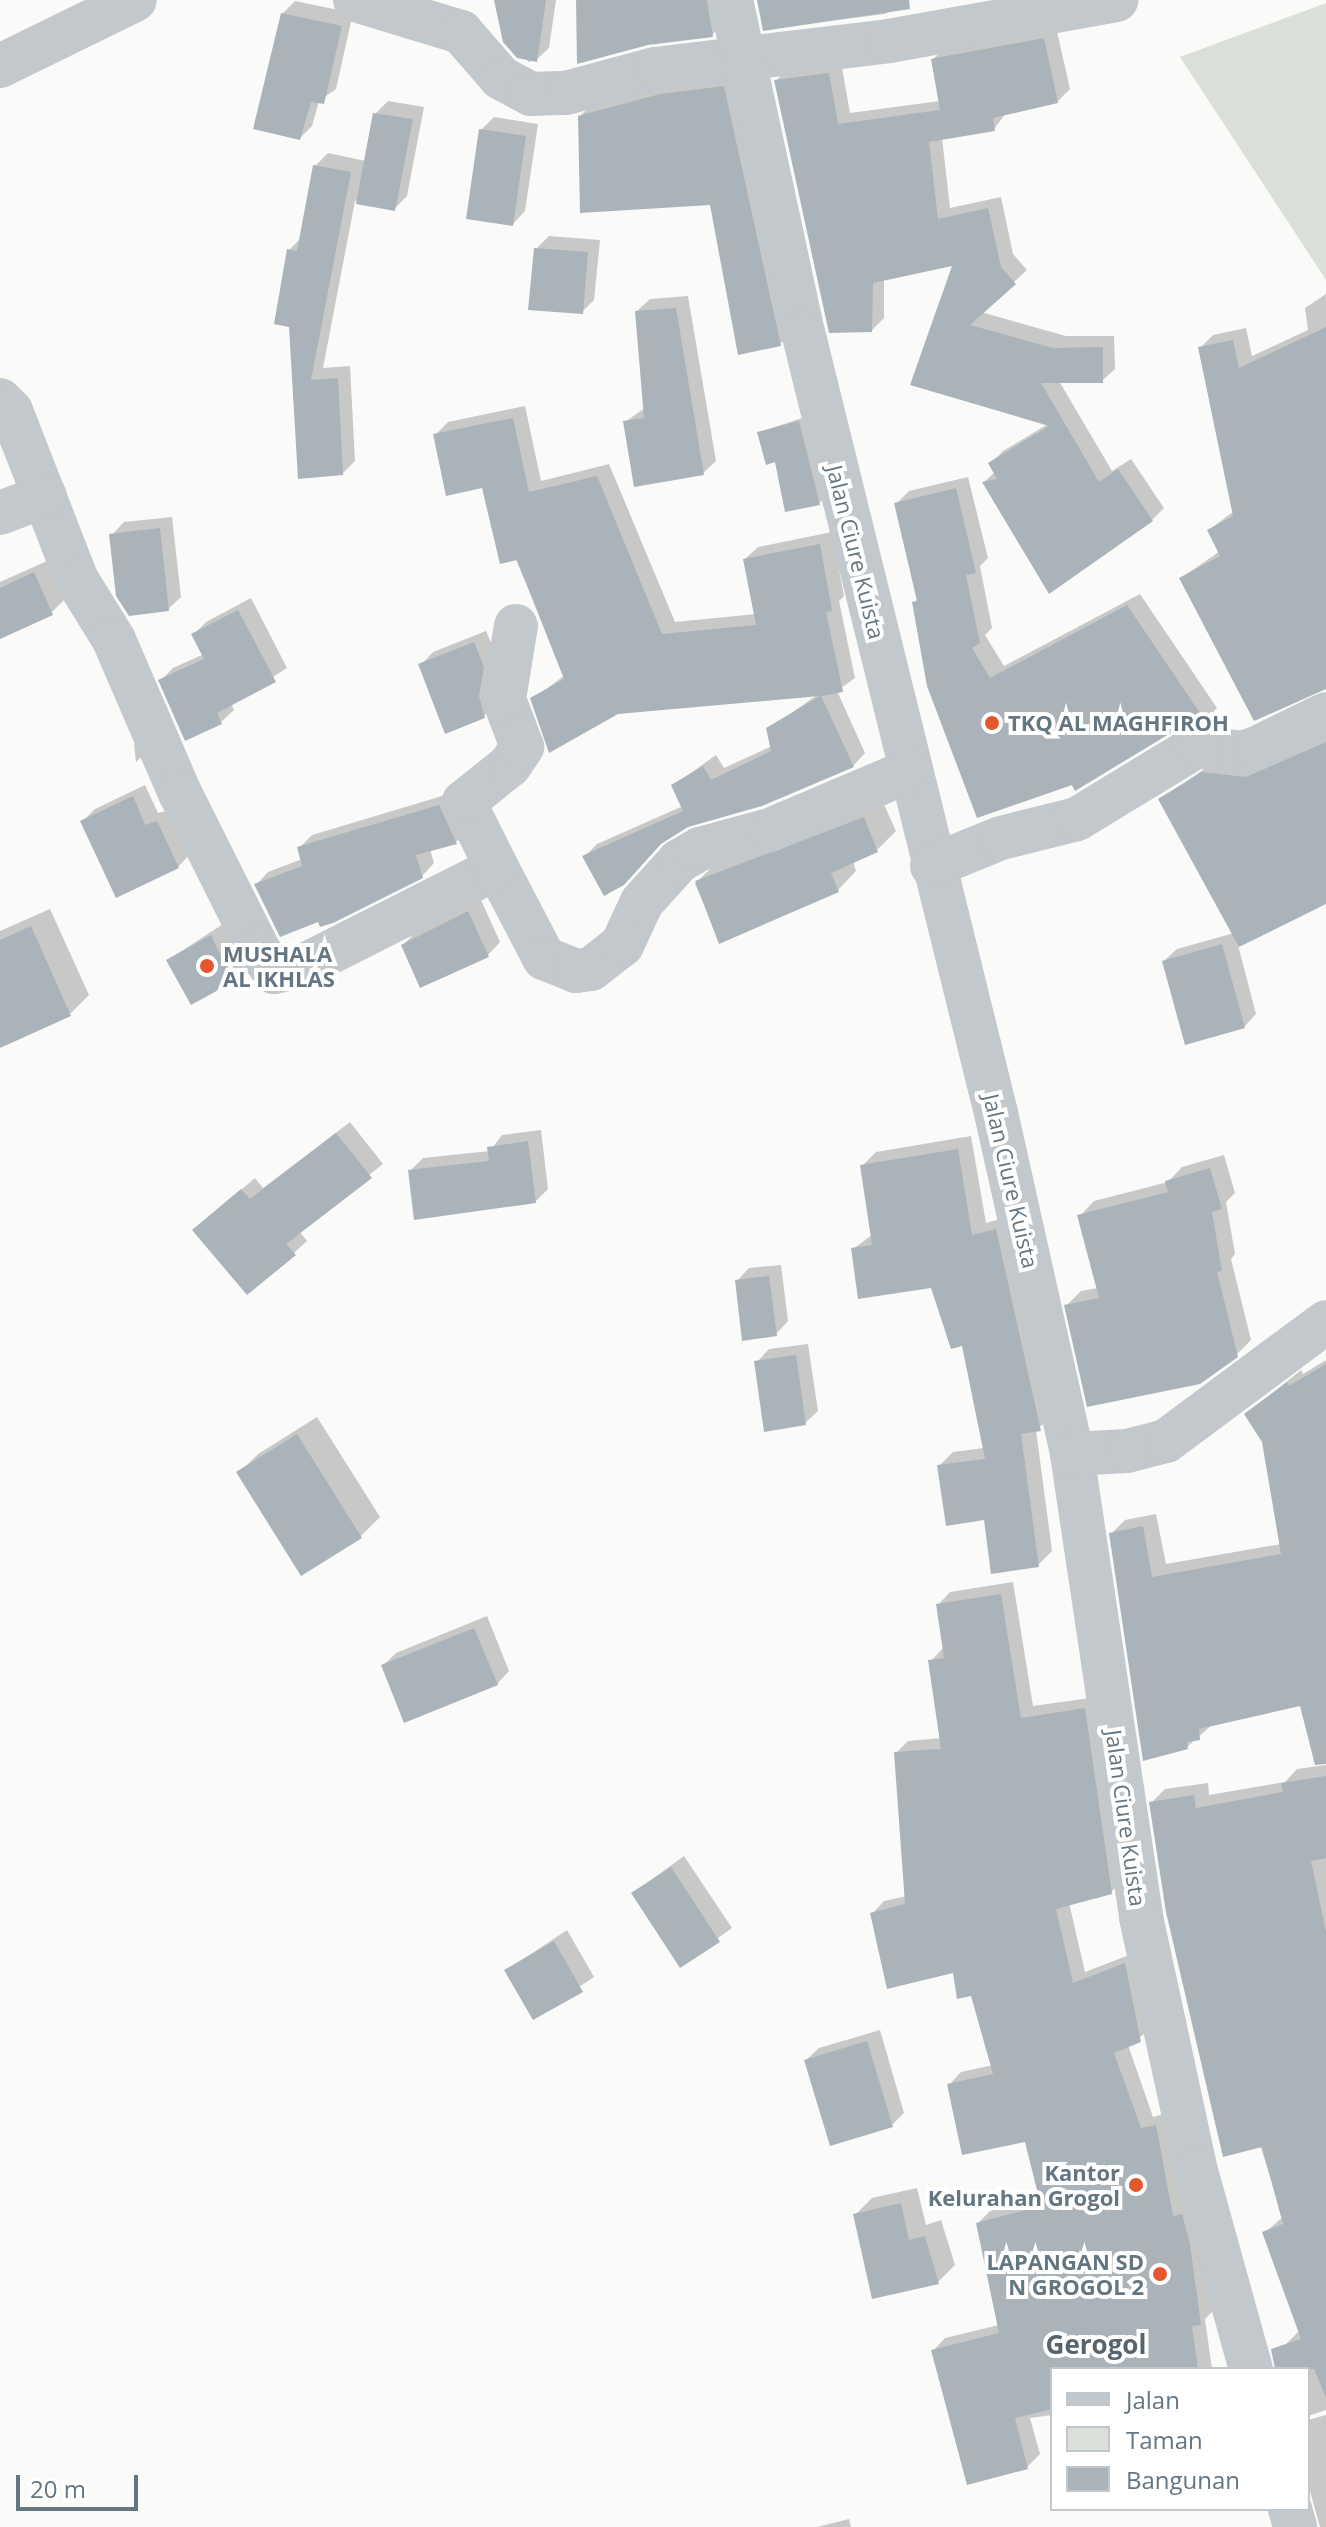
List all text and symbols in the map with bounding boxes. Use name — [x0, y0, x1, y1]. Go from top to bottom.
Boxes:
street label: Jalan Ciure Kuista — [822, 462, 890, 642]
place label: TKQ AL MAGHFIROH — [1008, 710, 1229, 736]
marker: TKQ AL MAGHFIROH — [983, 714, 1001, 732]
place label: MUSHALA AL IKHLAS — [223, 940, 335, 992]
marker: MUSHALA AL IKHLAS — [198, 957, 216, 975]
street label: Jalan Ciure Kuista — [978, 1091, 1044, 1271]
street label: Jalan Ciure Kuista — [1101, 1728, 1151, 1908]
place label: Kantor Kelurahan Grogol — [928, 2159, 1120, 2210]
marker: Kantor Kelurahan Grogol — [1127, 2176, 1145, 2194]
place label: LAPANGAN SD N GROGOL 2 — [986, 2248, 1144, 2300]
marker: LAPANGAN SD N GROGOL 2 — [1151, 2265, 1169, 2283]
district label: Gerogol — [1046, 2329, 1146, 2361]
legend — [1050, 2367, 1310, 2511]
text: Jalan — [1126, 2383, 1180, 2416]
text: Taman — [1126, 2423, 1203, 2456]
scale bar — [20, 2459, 142, 2509]
text: Bangunan — [1126, 2463, 1240, 2496]
text: 20 m — [30, 2472, 86, 2505]

